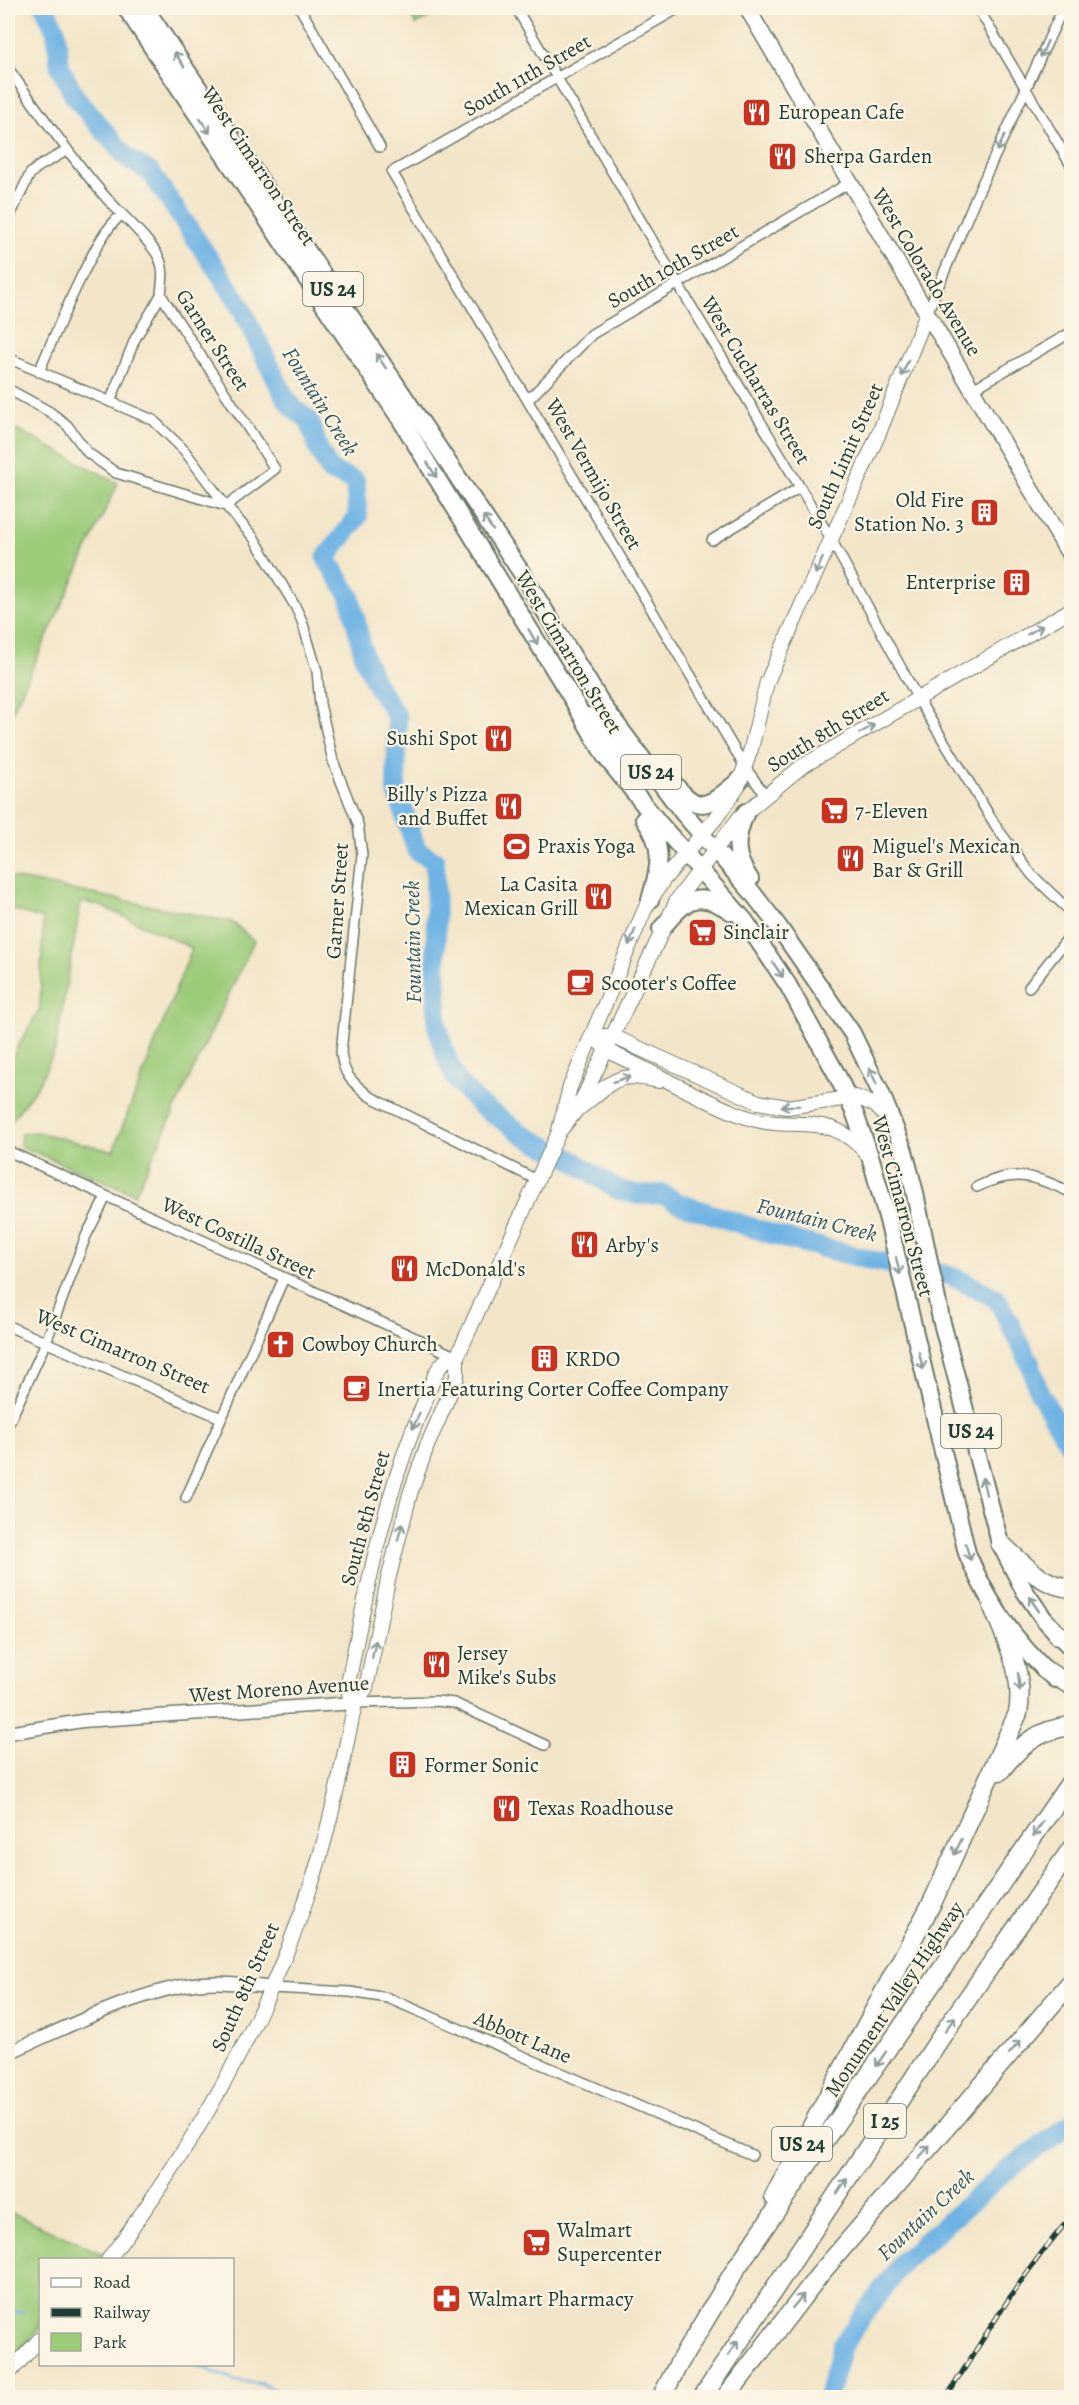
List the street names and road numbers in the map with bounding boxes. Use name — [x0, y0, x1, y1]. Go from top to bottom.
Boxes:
street label: South 11th Street — [458, 27, 596, 123]
street label: West Cimarron Street — [195, 80, 323, 251]
street label: West Colorado Avenue — [865, 182, 988, 361]
street label: South 10th Street — [602, 217, 744, 315]
road number: US 24 — [303, 272, 363, 306]
street label: Garner Street — [170, 284, 256, 396]
street label: West Cucharras Street — [694, 290, 817, 469]
street label: South Limit Street — [800, 378, 890, 534]
street label: West Vermijo Street — [539, 392, 649, 555]
street label: West Cimarron Street — [508, 564, 629, 739]
street label: South 8th Street — [762, 681, 894, 779]
road number: US 24 — [621, 755, 681, 789]
street label: Garner Street — [319, 842, 355, 960]
street label: West Cimarron Street — [865, 1111, 941, 1300]
street label: West Costilla Street — [156, 1190, 321, 1286]
street label: West Cimarron Street — [31, 1301, 214, 1400]
road number: US 24 — [941, 1414, 1001, 1448]
street label: South 8th Street — [333, 1447, 397, 1589]
street label: West Moreno Avenue — [187, 1669, 370, 1709]
street label: Monument Valley Highway — [818, 1895, 970, 2102]
street label: South 8th Street — [204, 1918, 286, 2056]
street label: Abbott Lane — [469, 2004, 576, 2070]
road number: I 25 — [864, 2104, 906, 2138]
road number: US 24 — [772, 2127, 832, 2161]

